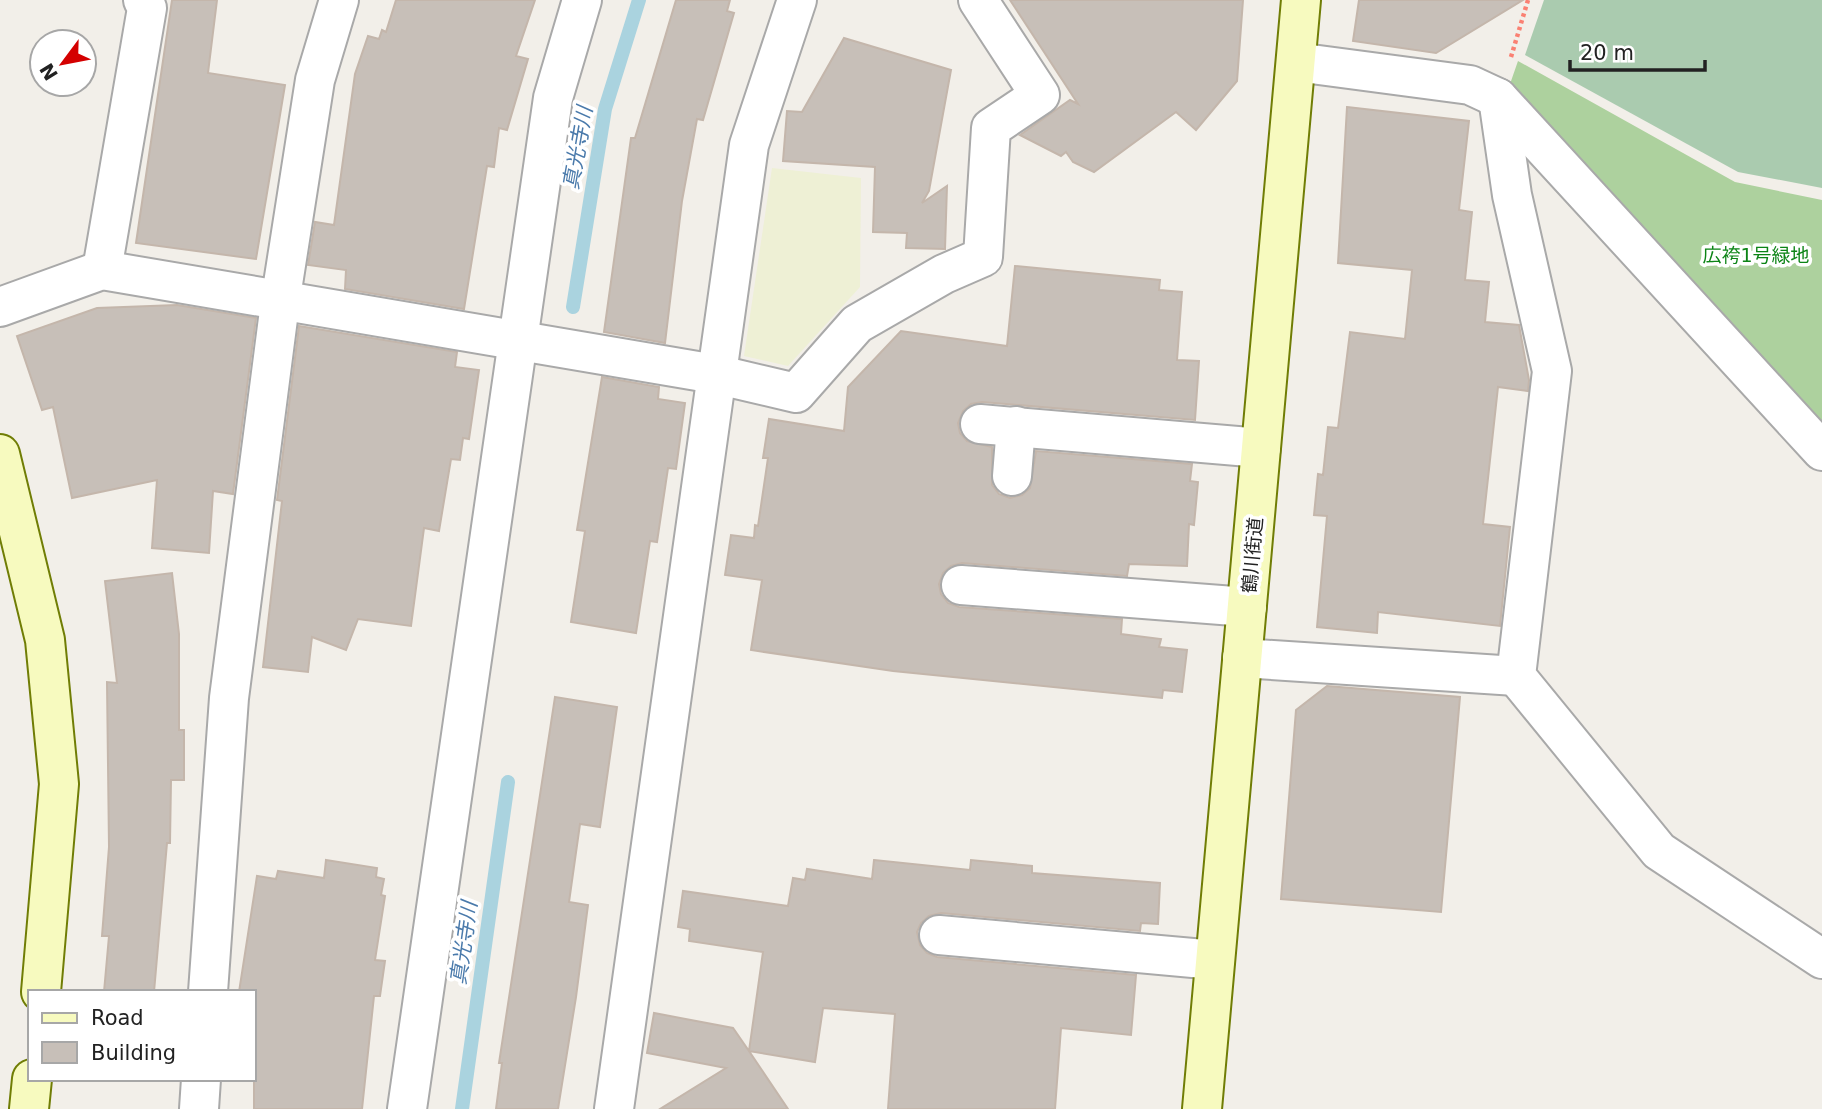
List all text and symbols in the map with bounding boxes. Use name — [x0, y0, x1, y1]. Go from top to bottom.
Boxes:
north arrow — [28, 28, 98, 98]
scale bar — [1570, 28, 1705, 72]
text: 20 m — [1580, 41, 1634, 65]
text: N — [35, 59, 62, 85]
water label: 真光寺川 — [559, 103, 597, 191]
park label: 広袴1号緑地 — [1702, 244, 1810, 266]
street label: 鶴川街道 — [1238, 516, 1266, 594]
water label: 真光寺川 — [446, 898, 482, 986]
legend — [28, 990, 256, 1081]
text: Road — [91, 1006, 144, 1030]
text: Building — [91, 1041, 176, 1065]

